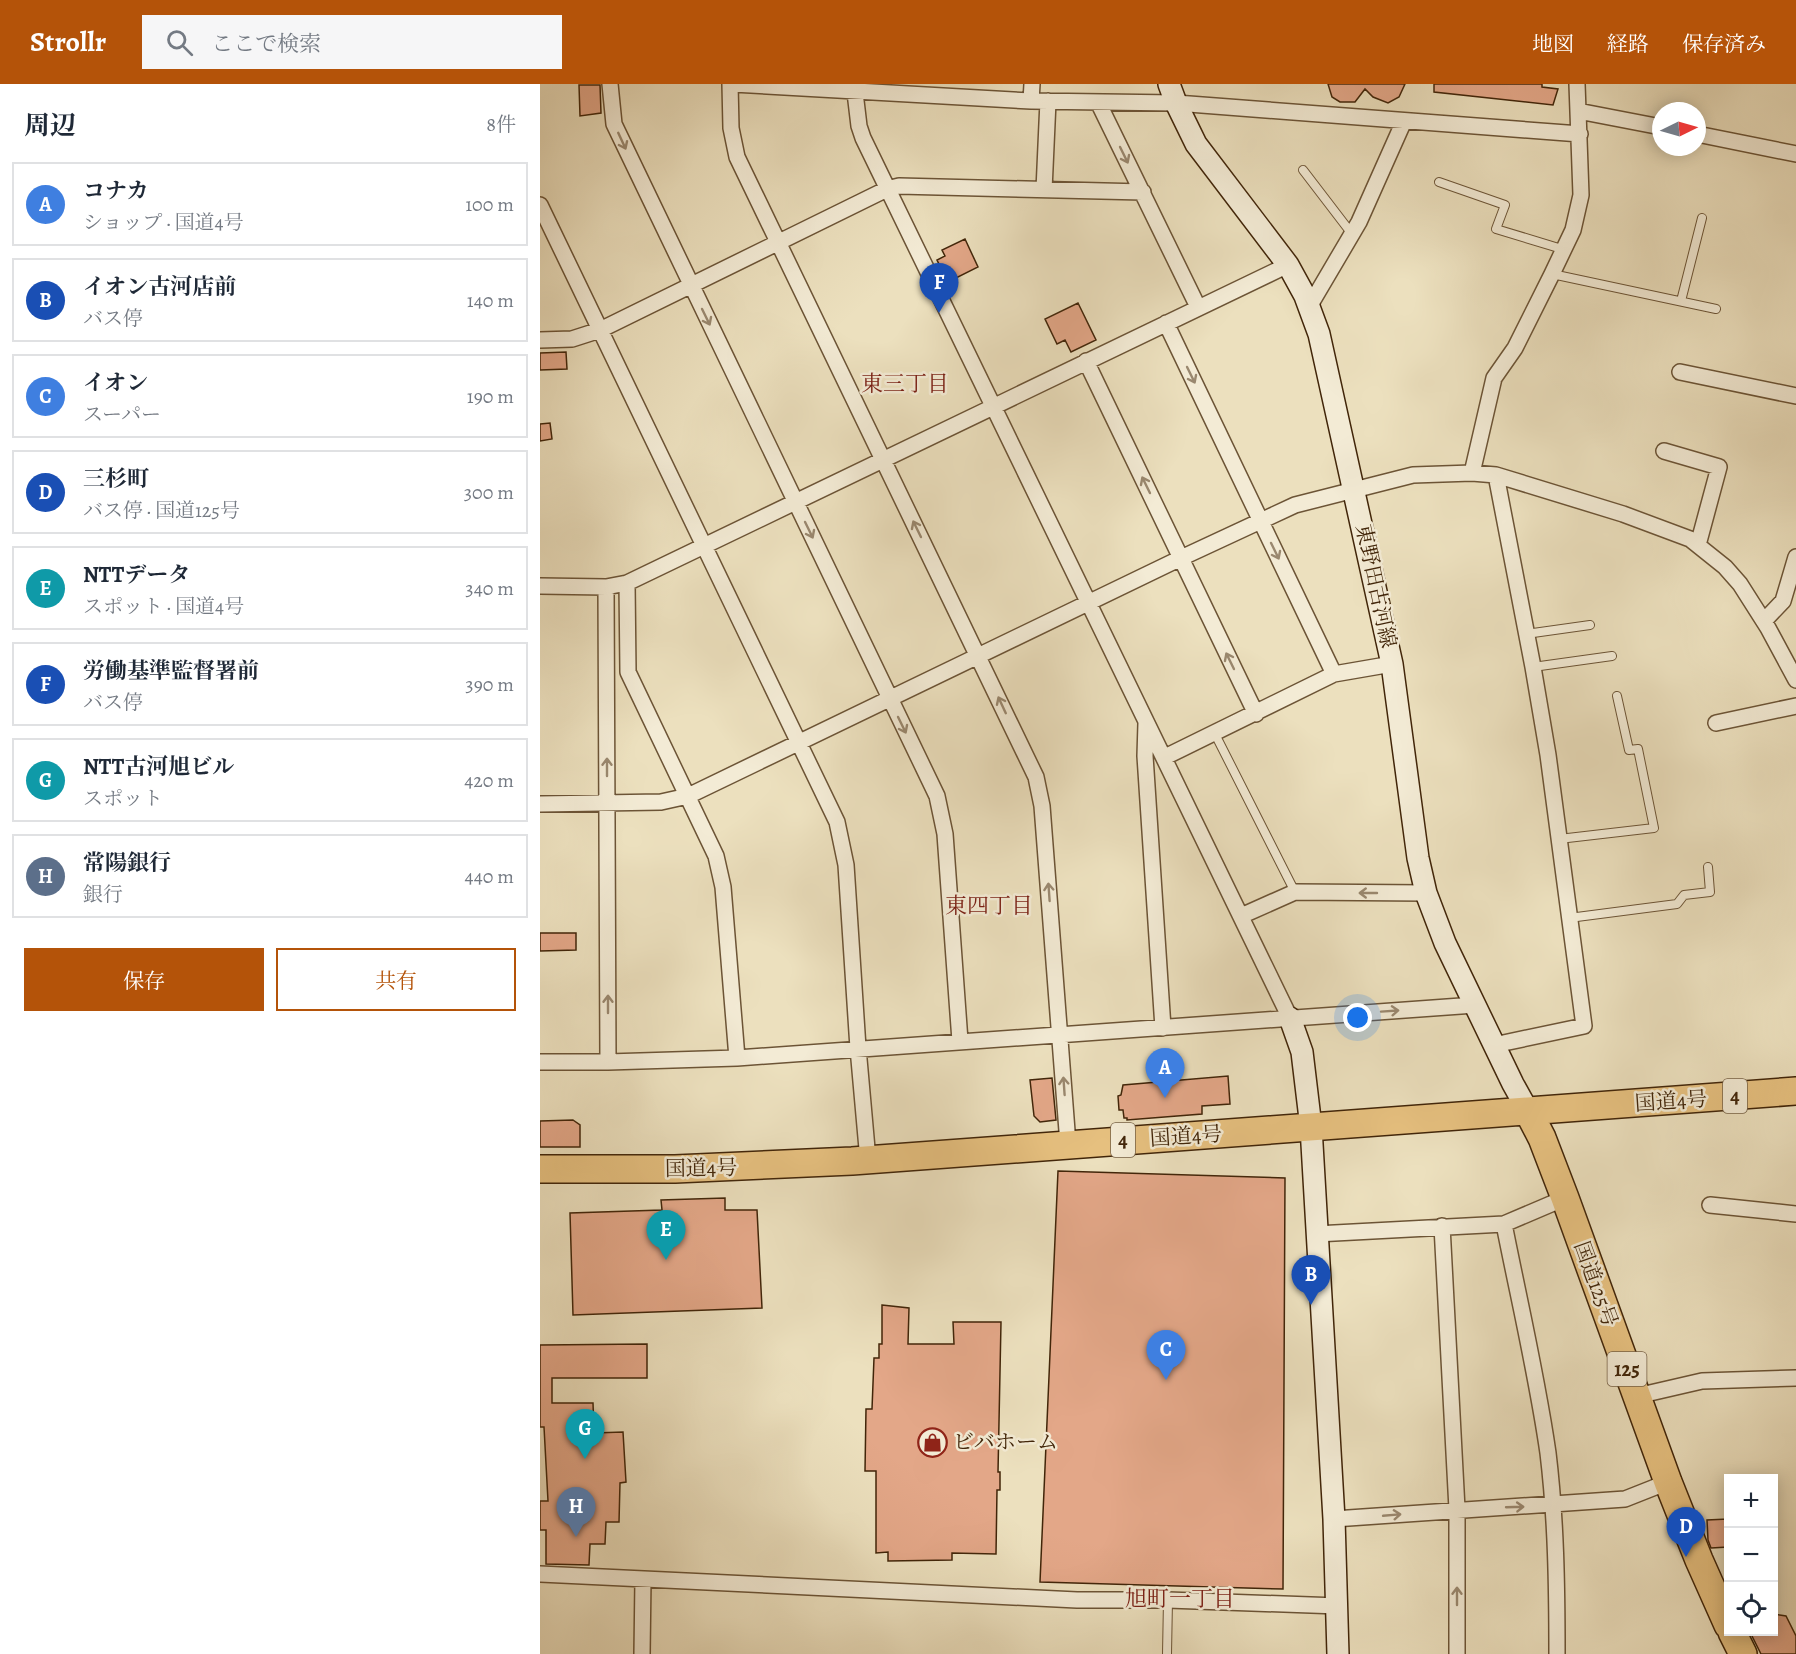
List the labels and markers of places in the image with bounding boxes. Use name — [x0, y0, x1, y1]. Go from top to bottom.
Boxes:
pin: F — [920, 264, 958, 313]
pin: A — [1146, 1048, 1184, 1098]
pin: E — [646, 1210, 686, 1260]
pin: B — [1292, 1256, 1330, 1305]
pin: C — [1146, 1330, 1186, 1380]
pin: G — [566, 1410, 604, 1459]
shop icon: ビバホーム — [916, 1426, 948, 1458]
place label: ビバホーム — [953, 1428, 1058, 1456]
pin: H — [556, 1488, 596, 1537]
pin: D — [1666, 1508, 1706, 1557]

